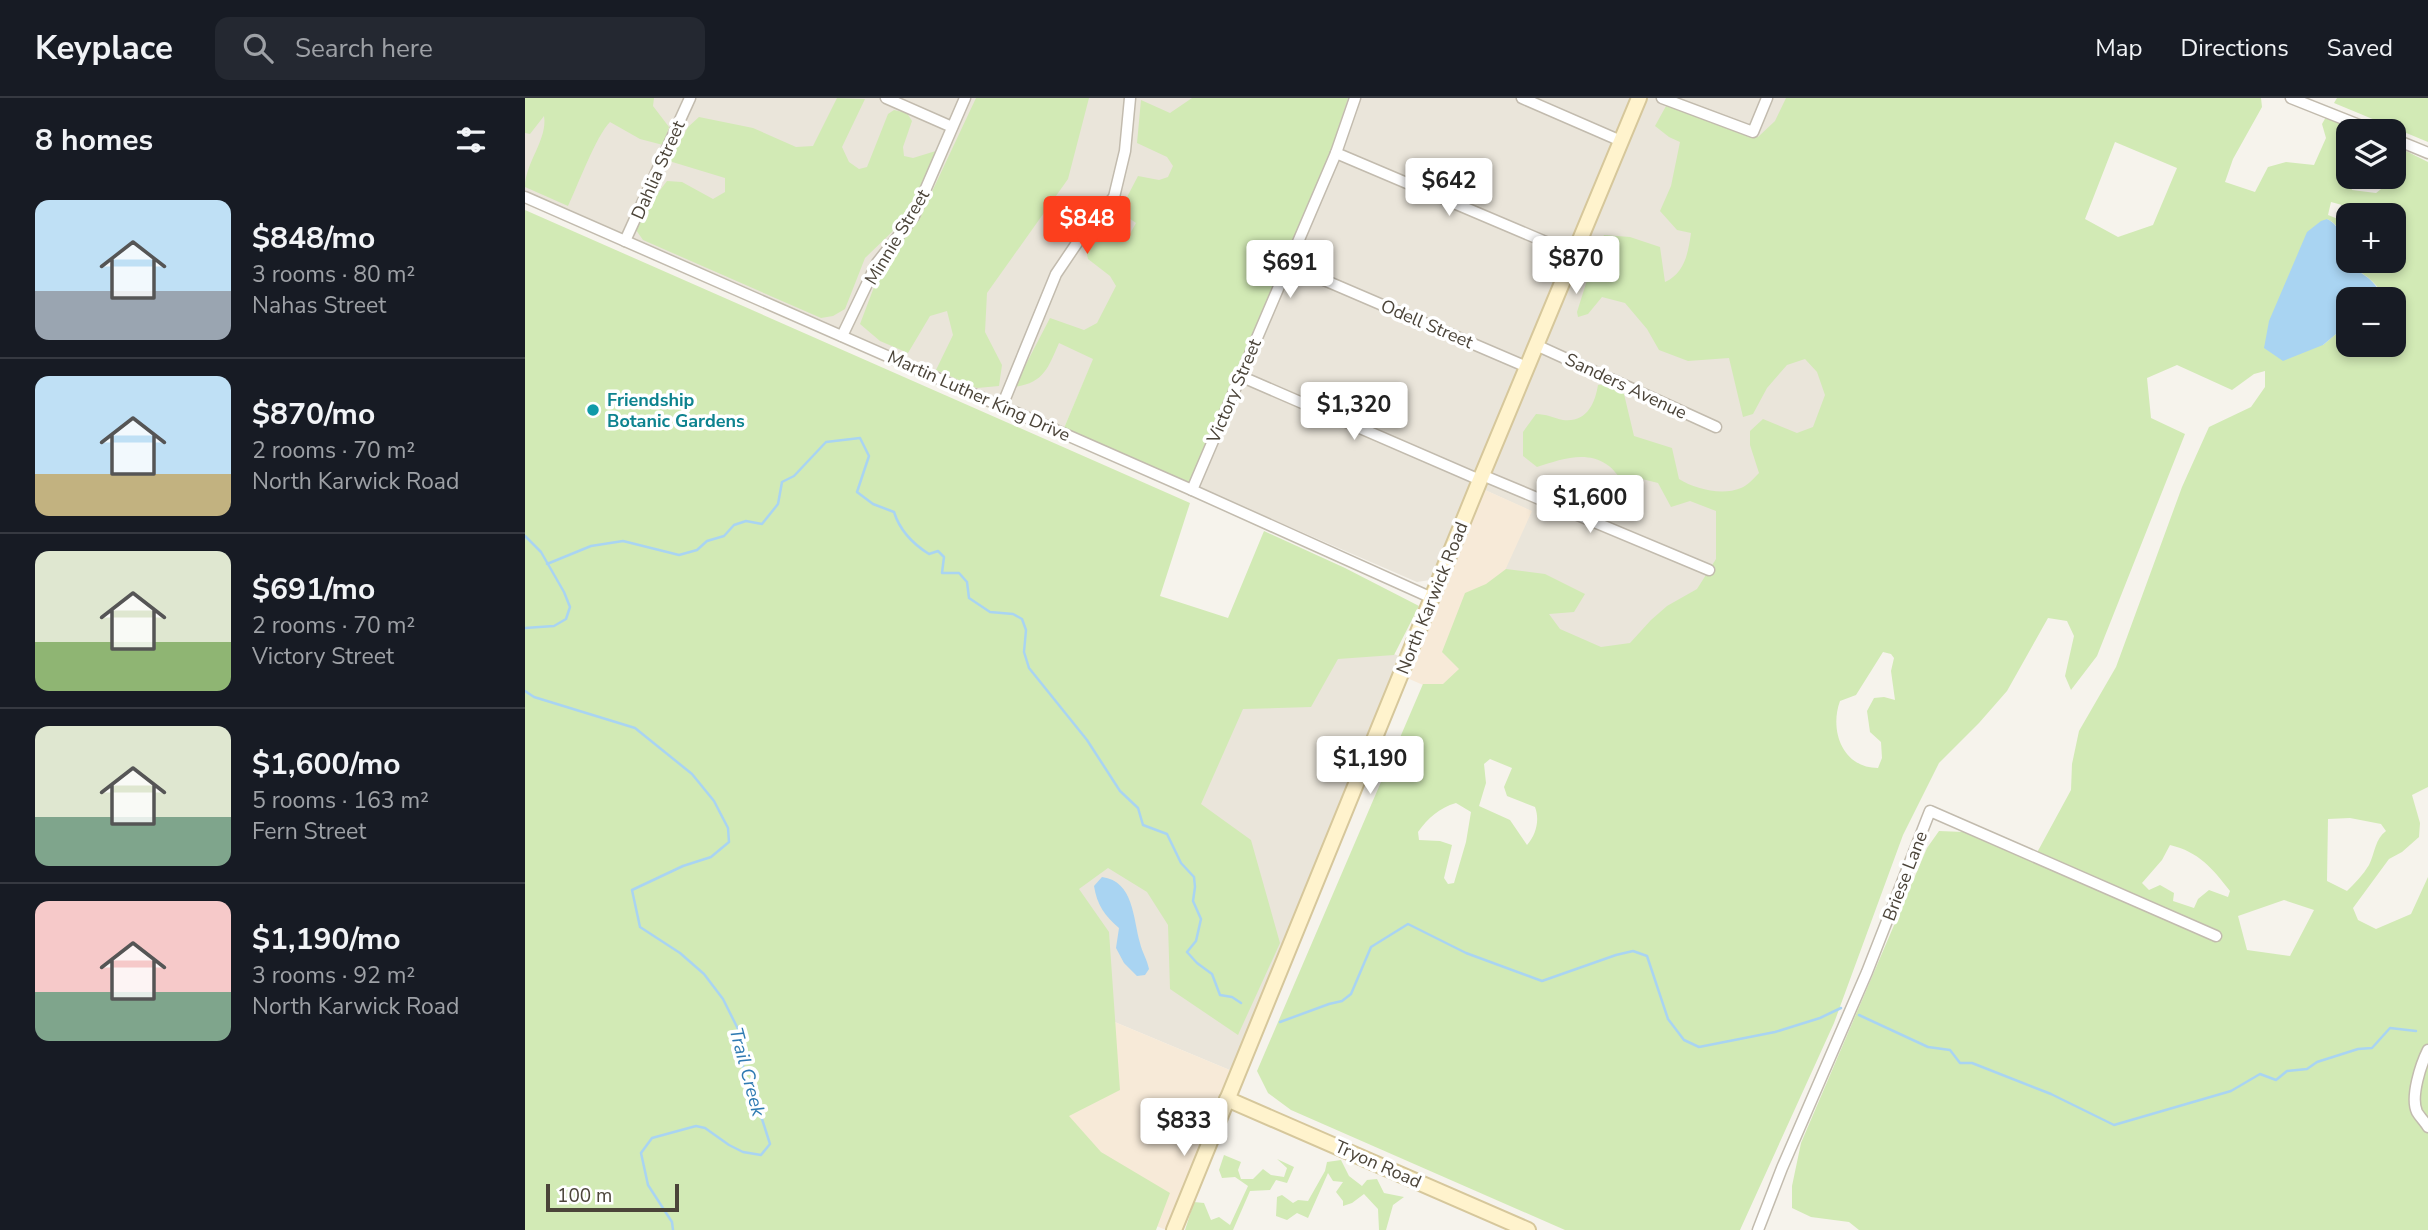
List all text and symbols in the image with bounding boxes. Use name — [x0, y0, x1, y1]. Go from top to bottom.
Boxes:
search box — [215, 17, 705, 80]
text: Keyplace — [35, 26, 173, 71]
icon: search — [239, 29, 277, 67]
text: Search here — [295, 31, 433, 66]
text: Map — [2095, 32, 2142, 64]
text: Directions — [2180, 32, 2289, 64]
text: Saved — [2327, 32, 2393, 64]
street label: Dahlia Street — [625, 116, 691, 223]
map controls — [2336, 119, 2406, 357]
button: layers — [2336, 119, 2406, 189]
text: 8 homes — [35, 120, 153, 161]
icon: filters — [452, 121, 490, 159]
pin: $642 — [1408, 158, 1490, 218]
text: $642 — [1421, 165, 1477, 196]
street label: Minnie Street — [859, 184, 935, 289]
pin: $848 — [1046, 197, 1128, 256]
text: $848 — [1059, 203, 1115, 234]
button: + — [2336, 203, 2406, 273]
text: $848/mo — [252, 218, 375, 259]
icon: home — [91, 228, 175, 312]
pin: $870 — [1535, 236, 1617, 296]
pin: $691 — [1249, 240, 1331, 300]
text: $870 — [1548, 243, 1604, 274]
text: $691 — [1262, 247, 1318, 278]
text: 3 rooms · 80 m² — [252, 259, 415, 290]
button: − — [2336, 287, 2406, 357]
text: Nahas Street — [252, 290, 386, 321]
street label: Odell Street — [1377, 294, 1478, 355]
street label: Victory Street — [1201, 335, 1267, 448]
street label: Martin Luther King Drive — [884, 345, 1074, 447]
street label: Sanders Avenue — [1561, 347, 1691, 425]
pin: $1,320 — [1297, 382, 1411, 442]
place label: Friendship Botanic Gardens — [607, 388, 745, 433]
text: $1,320 — [1317, 389, 1391, 420]
text: $870/mo — [252, 394, 375, 435]
marker: Friendship Botanic Gardens — [585, 402, 601, 418]
icon: home — [91, 404, 175, 488]
text: 2 rooms · 70 m² — [252, 435, 415, 466]
text: North Karwick Road — [252, 466, 459, 497]
pin: $1,600 — [1533, 476, 1647, 535]
text: $1,600 — [1553, 482, 1627, 513]
street label: North Karwick Road — [1390, 518, 1474, 678]
text: $691/mo — [252, 569, 375, 610]
icon: home — [91, 579, 175, 663]
text: 2 rooms · 70 m² — [252, 610, 415, 641]
text: Victory Street — [252, 641, 394, 672]
pin: $1,190 — [1313, 736, 1427, 796]
text: $1,190 — [1333, 743, 1407, 774]
text: $1,600/mo — [252, 744, 401, 785]
icon: home — [91, 754, 175, 838]
text: 5 rooms · 163 m² — [252, 785, 429, 816]
text: Fern Street — [252, 816, 366, 847]
street label: Briese Lane — [1877, 828, 1933, 924]
text: $1,190/mo — [252, 919, 401, 960]
icon: home — [91, 929, 175, 1013]
text: 3 rooms · 92 m² — [252, 960, 415, 991]
text: North Karwick Road — [252, 991, 459, 1022]
water label: Trail Creek — [723, 1025, 771, 1120]
pin: $833 — [1143, 1098, 1225, 1158]
text: $833 — [1156, 1105, 1212, 1136]
street label: Tryon Road — [1331, 1134, 1425, 1194]
scale bar — [546, 1181, 679, 1213]
text: 100 m — [557, 1183, 612, 1209]

